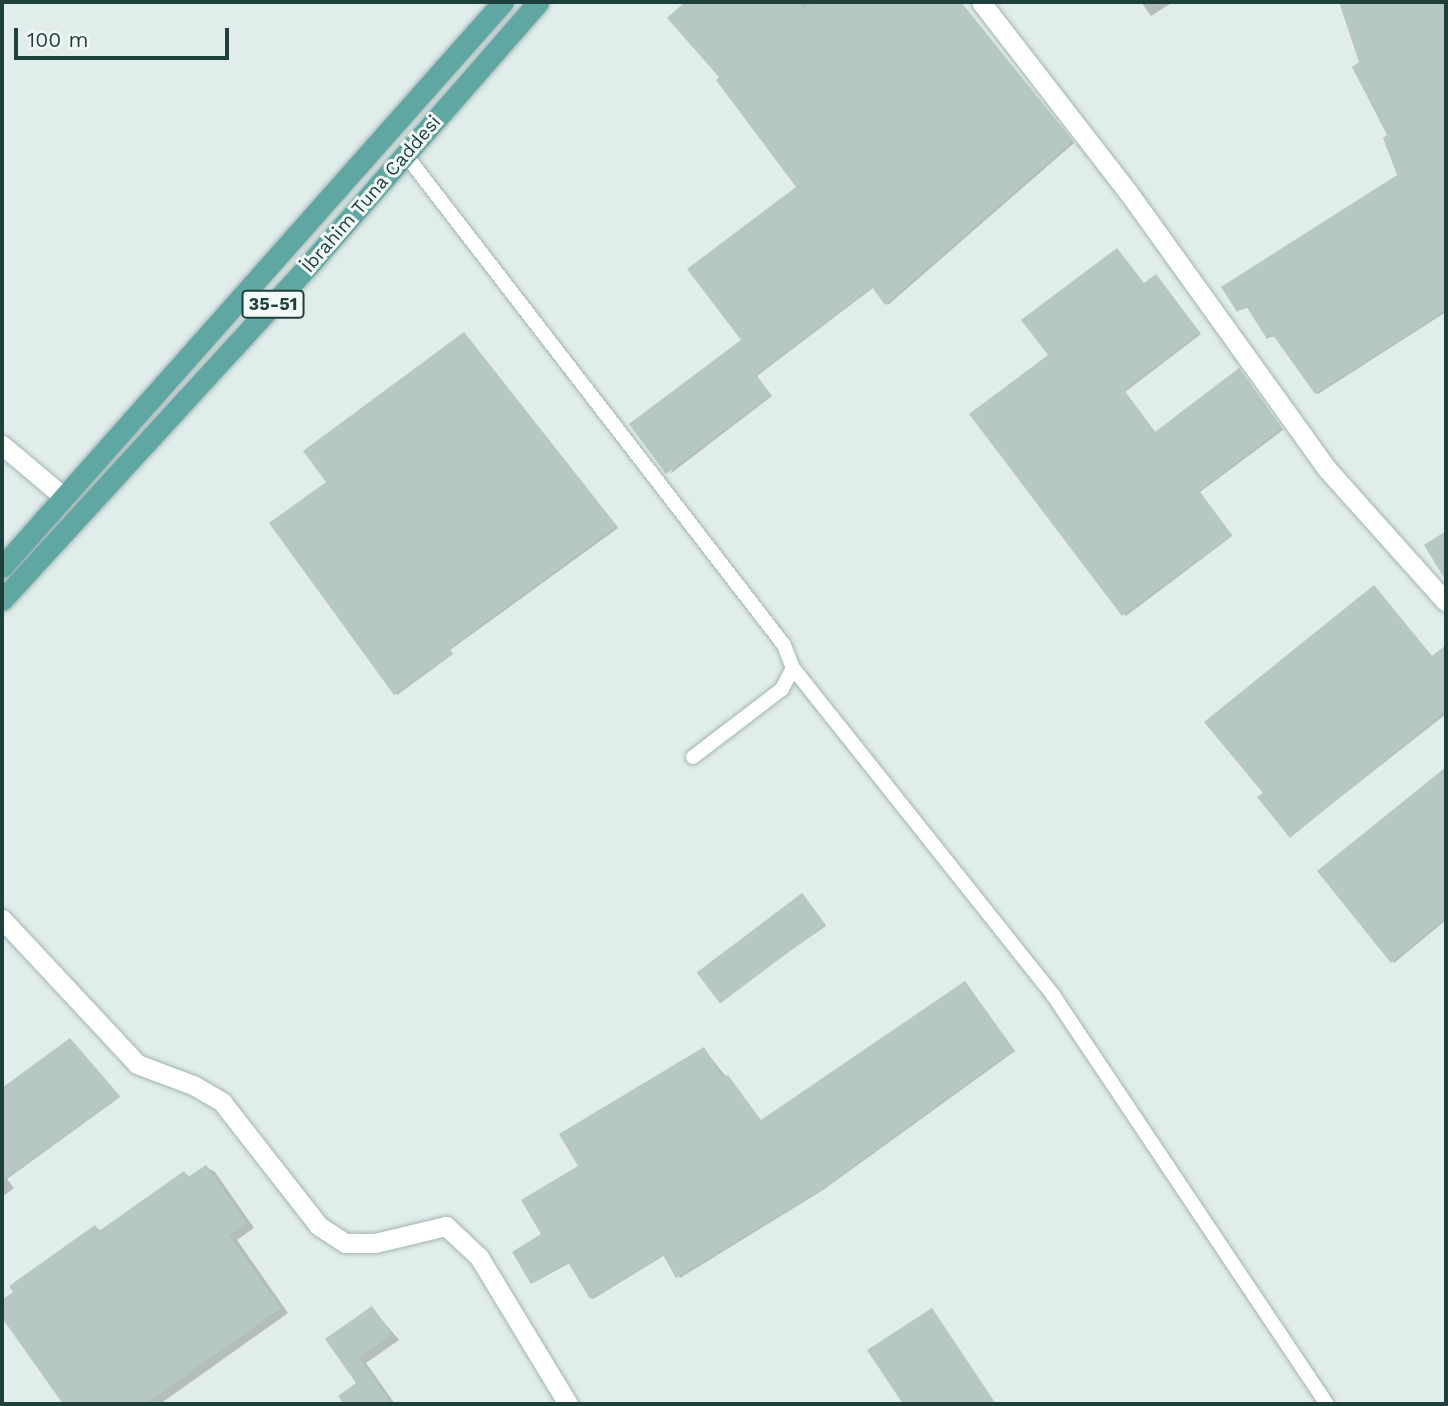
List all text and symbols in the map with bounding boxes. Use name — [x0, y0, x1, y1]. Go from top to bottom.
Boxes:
scale bar — [18, 14, 233, 58]
text: 100 m — [27, 27, 89, 52]
street label: İbrahim Tuna Caddesi — [296, 110, 446, 278]
road number: 35-51 — [242, 290, 304, 318]

